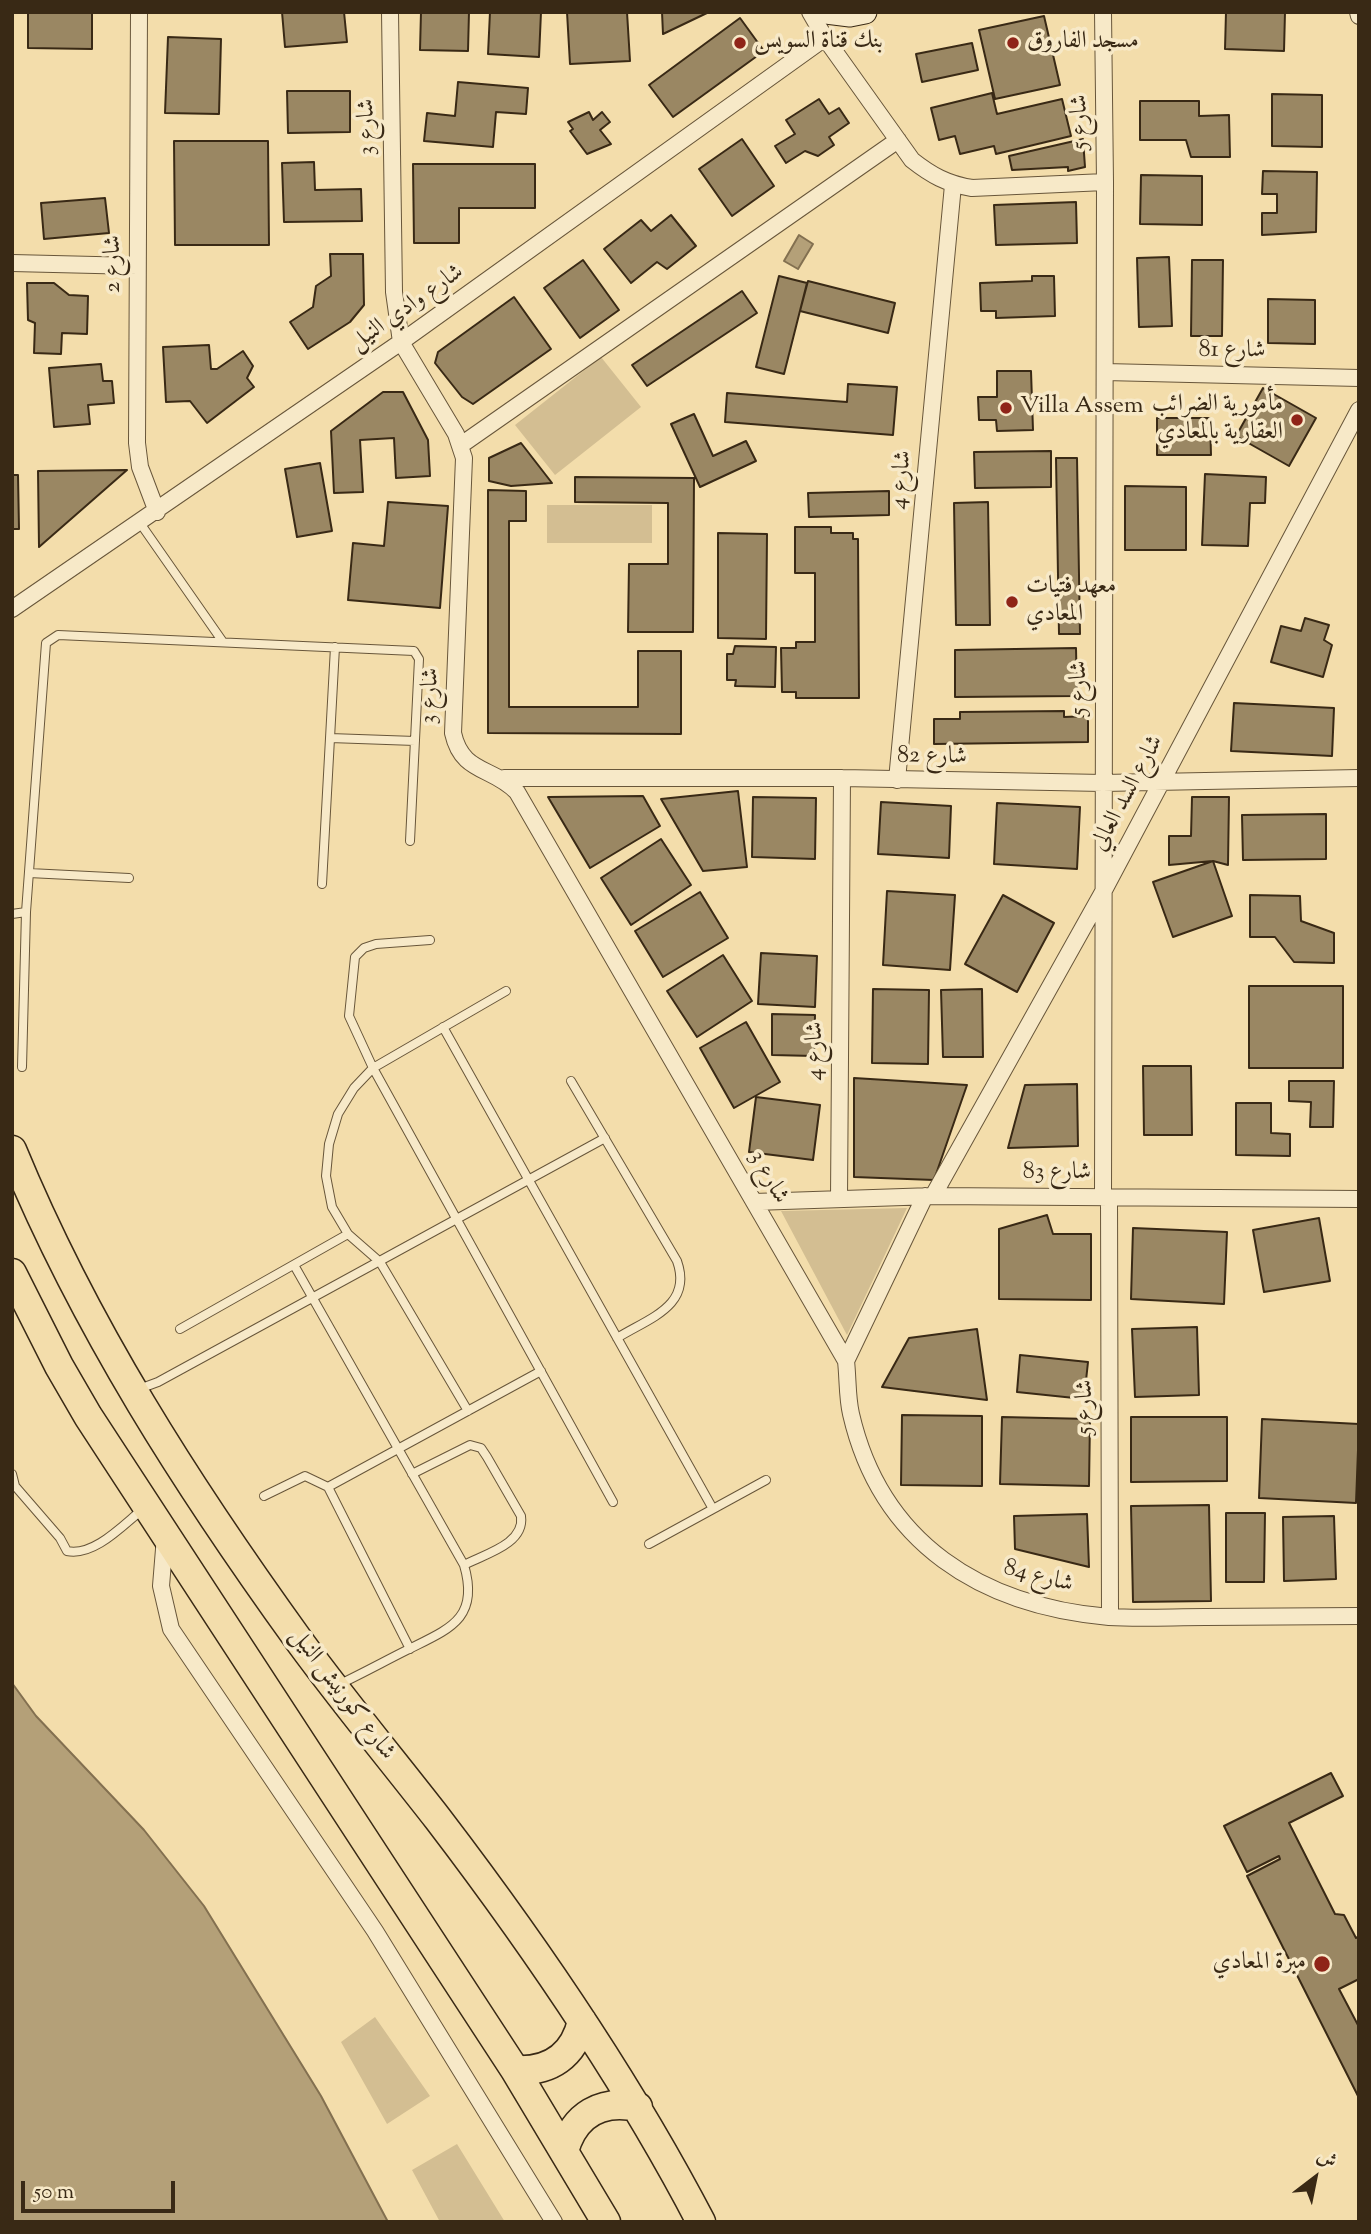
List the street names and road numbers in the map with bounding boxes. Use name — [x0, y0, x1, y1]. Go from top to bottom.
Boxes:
street label: شارع 5 — [1067, 94, 1097, 150]
street label: شارع 3 — [354, 99, 384, 155]
street label: شارع 2 — [101, 235, 129, 293]
street label: شارع وادي النيل — [346, 259, 470, 359]
street label: شارع 81 — [1198, 337, 1266, 367]
street label: شارع 4 — [886, 449, 920, 511]
street label: شارع 5 — [1067, 661, 1095, 715]
street label: شارع 3 — [417, 667, 447, 725]
street label: شارع السد العالي — [1086, 731, 1172, 857]
street label: شارع 82 — [897, 743, 967, 773]
street label: شارع 4 — [803, 1022, 831, 1080]
street label: شارع 3 — [740, 1146, 794, 1210]
street label: شارع 83 — [1023, 1160, 1091, 1188]
street label: شارع 5 — [1073, 1380, 1101, 1434]
street label: شارع 84 — [1000, 1555, 1076, 1601]
street label: شارع كورنيش النيل — [282, 1623, 400, 1767]

